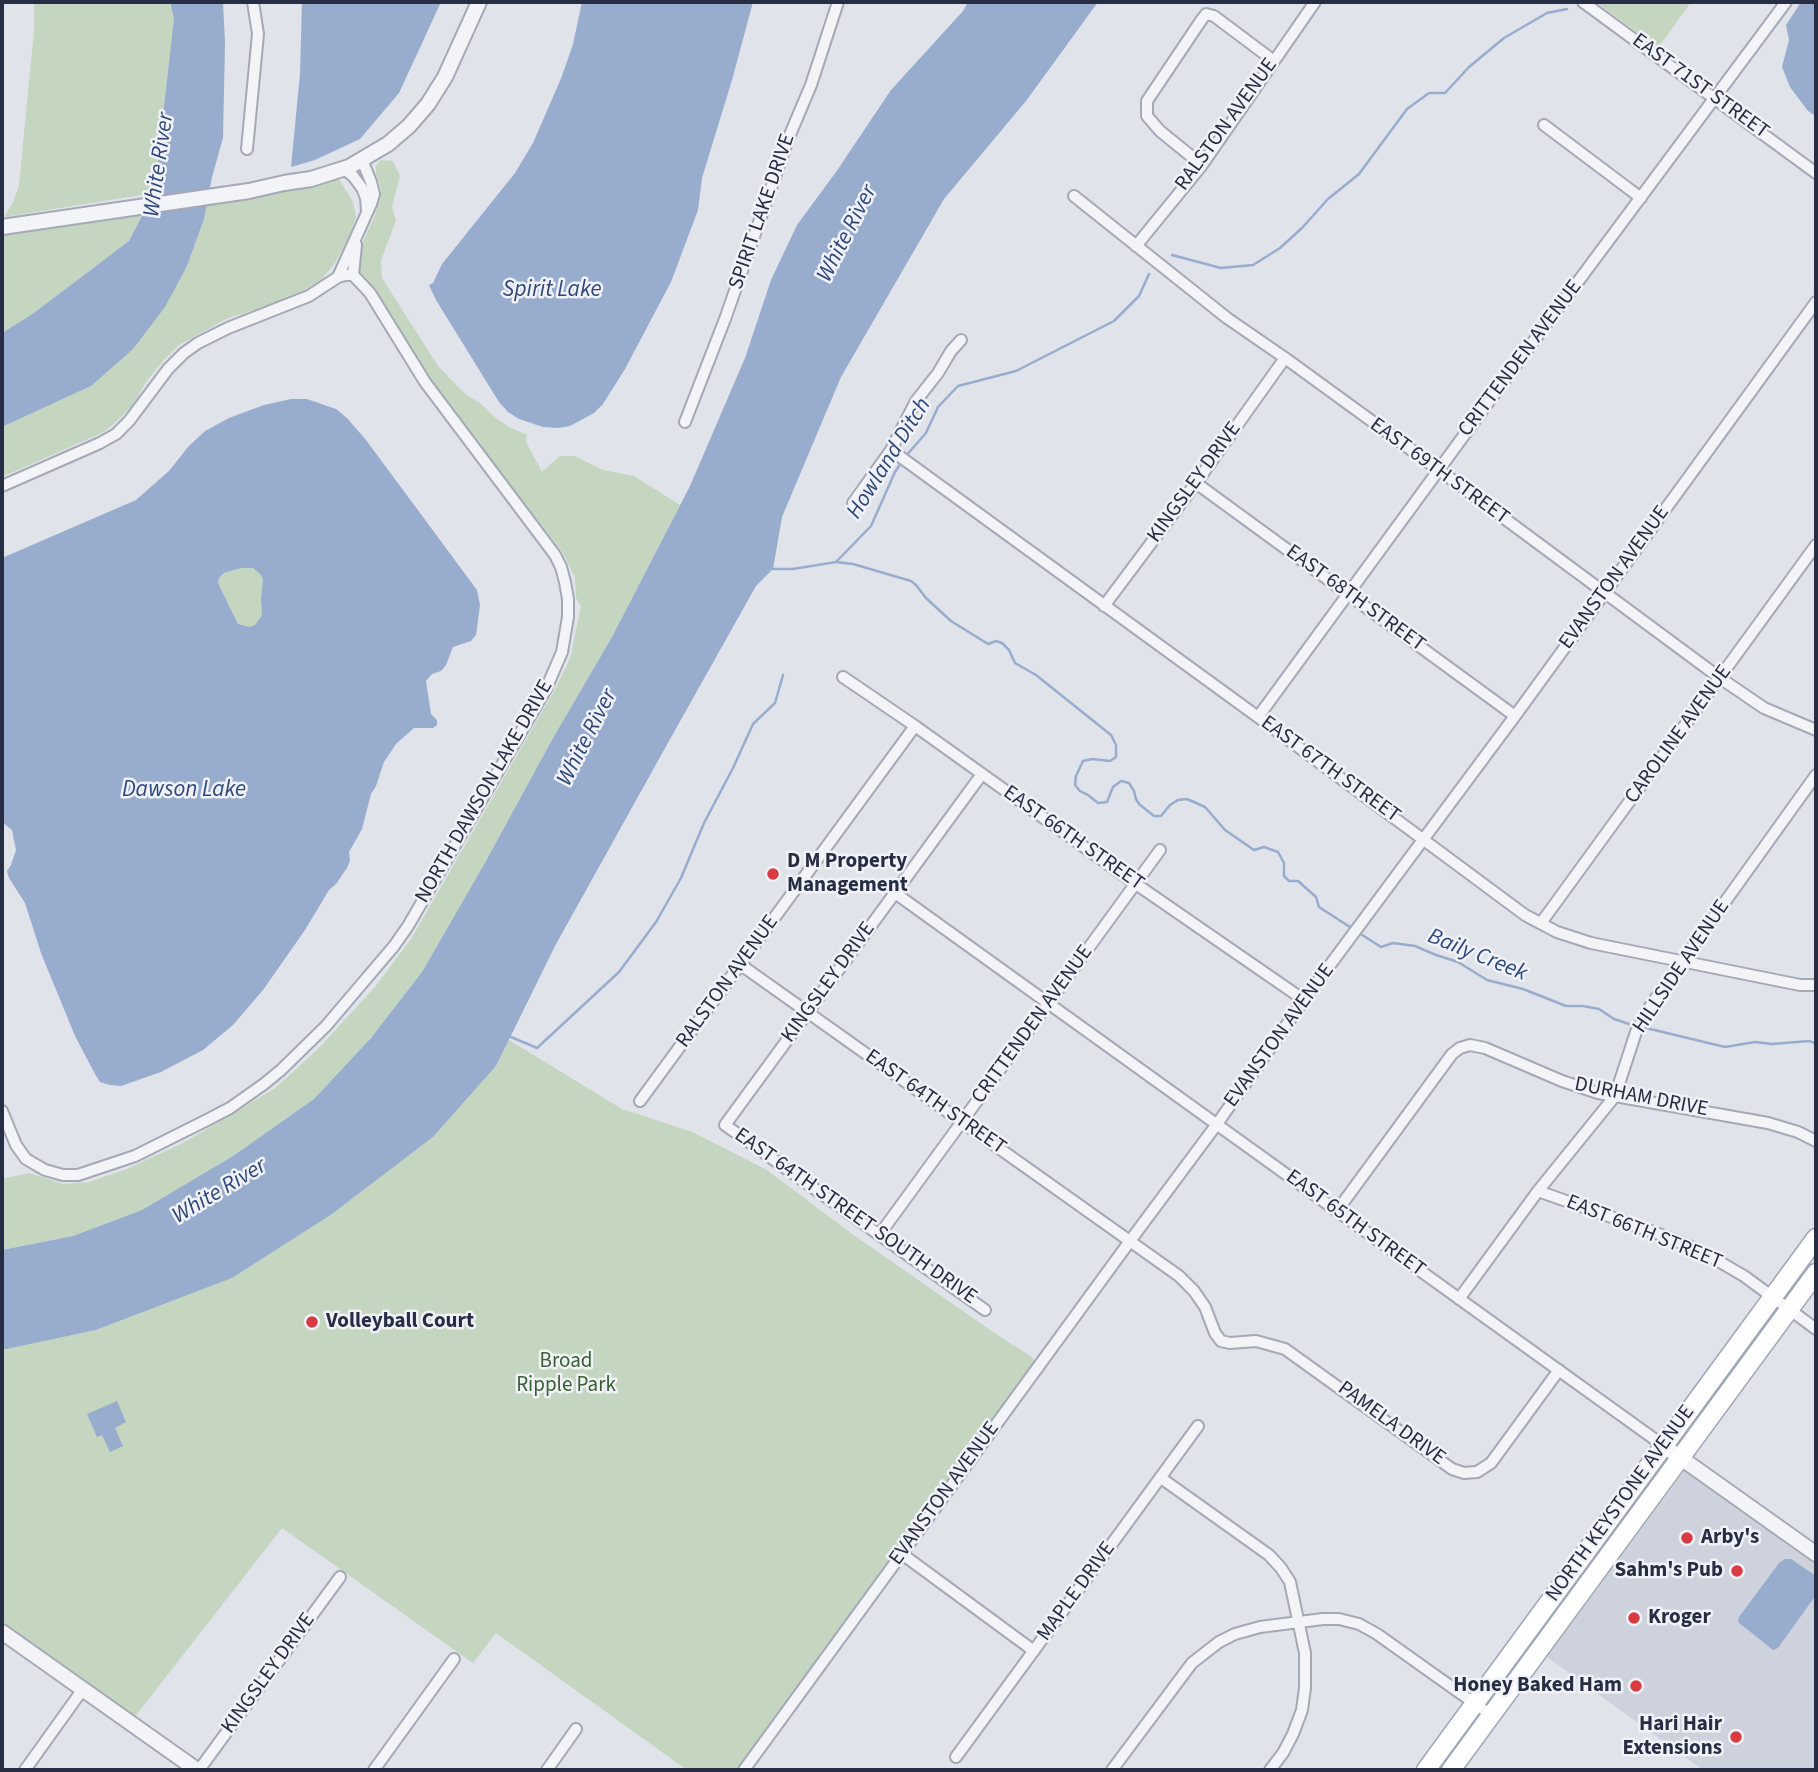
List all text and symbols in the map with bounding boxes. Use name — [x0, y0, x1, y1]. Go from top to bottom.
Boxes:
street label: EAST 71ST STREET — [1627, 29, 1773, 145]
street label: RALSTON AVENUE — [1171, 54, 1283, 196]
water label: White River — [139, 111, 181, 219]
street label: SPIRIT LAKE DRIVE — [725, 131, 801, 293]
water label: White River — [812, 181, 884, 287]
street label: CRITTENDEN AVENUE — [1454, 276, 1588, 442]
water label: Spirit Lake — [503, 277, 601, 305]
water label: Howland Ditch — [842, 393, 938, 525]
street label: EAST 69TH STREET — [1364, 413, 1514, 531]
street label: KINGSLEY DRIVE — [1143, 418, 1247, 548]
street label: EVANSTON AVENUE — [1555, 501, 1675, 655]
street label: EAST 68TH STREET — [1280, 540, 1430, 658]
street label: CAROLINE AVENUE — [1620, 661, 1738, 809]
street label: NORTH DAWSON LAKE DRIVE — [411, 676, 559, 908]
water label: White River — [552, 685, 624, 791]
street label: EAST 67TH STREET — [1255, 711, 1405, 829]
water label: Dawson Lake — [122, 777, 246, 805]
street label: EAST 66TH STREET — [998, 781, 1148, 897]
place label: D M Property Management — [787, 849, 908, 899]
marker: D M Property Management — [765, 866, 781, 882]
street label: HILLSIDE AVENUE — [1628, 896, 1736, 1038]
street label: RALSTON AVENUE — [672, 911, 784, 1053]
street label: KINGSLEY DRIVE — [777, 918, 881, 1048]
water label: Baily Creek — [1423, 924, 1531, 988]
street label: CRITTENDEN AVENUE — [967, 941, 1099, 1109]
street label: EVANSTON AVENUE — [1220, 959, 1340, 1113]
street label: EAST 64TH STREET — [860, 1045, 1010, 1161]
street label: DURHAM DRIVE — [1572, 1073, 1710, 1123]
street label: EAST 64TH STREET SOUTH DRIVE — [729, 1123, 981, 1311]
water label: White River — [168, 1153, 272, 1231]
street label: EAST 65TH STREET — [1280, 1165, 1430, 1283]
street label: EAST 66TH STREET — [1562, 1190, 1726, 1276]
place label: Volleyball Court — [326, 1309, 474, 1335]
marker: Volleyball Court — [304, 1314, 320, 1330]
park label: Broad Ripple Park — [516, 1349, 616, 1399]
street label: PAMELA DRIVE — [1332, 1377, 1450, 1471]
street label: NORTH KEYSTONE AVENUE — [1541, 1401, 1701, 1607]
street label: EVANSTON AVENUE — [885, 1417, 1005, 1571]
place label: Arby's — [1701, 1525, 1759, 1551]
marker: Arby's — [1679, 1530, 1695, 1546]
street label: MAPLE DRIVE — [1033, 1538, 1121, 1646]
place label: Sahm's Pub — [1614, 1558, 1723, 1584]
marker: Sahm's Pub — [1729, 1563, 1745, 1579]
place label: Kroger — [1648, 1605, 1711, 1631]
street label: KINGSLEY DRIVE — [217, 1609, 321, 1739]
marker: Kroger — [1626, 1610, 1642, 1626]
place label: Honey Baked Ham — [1453, 1673, 1622, 1699]
marker: Honey Baked Ham — [1628, 1678, 1644, 1694]
place label: Hari Hair Extensions — [1623, 1712, 1722, 1762]
marker: Hari Hair Extensions — [1728, 1729, 1744, 1745]

